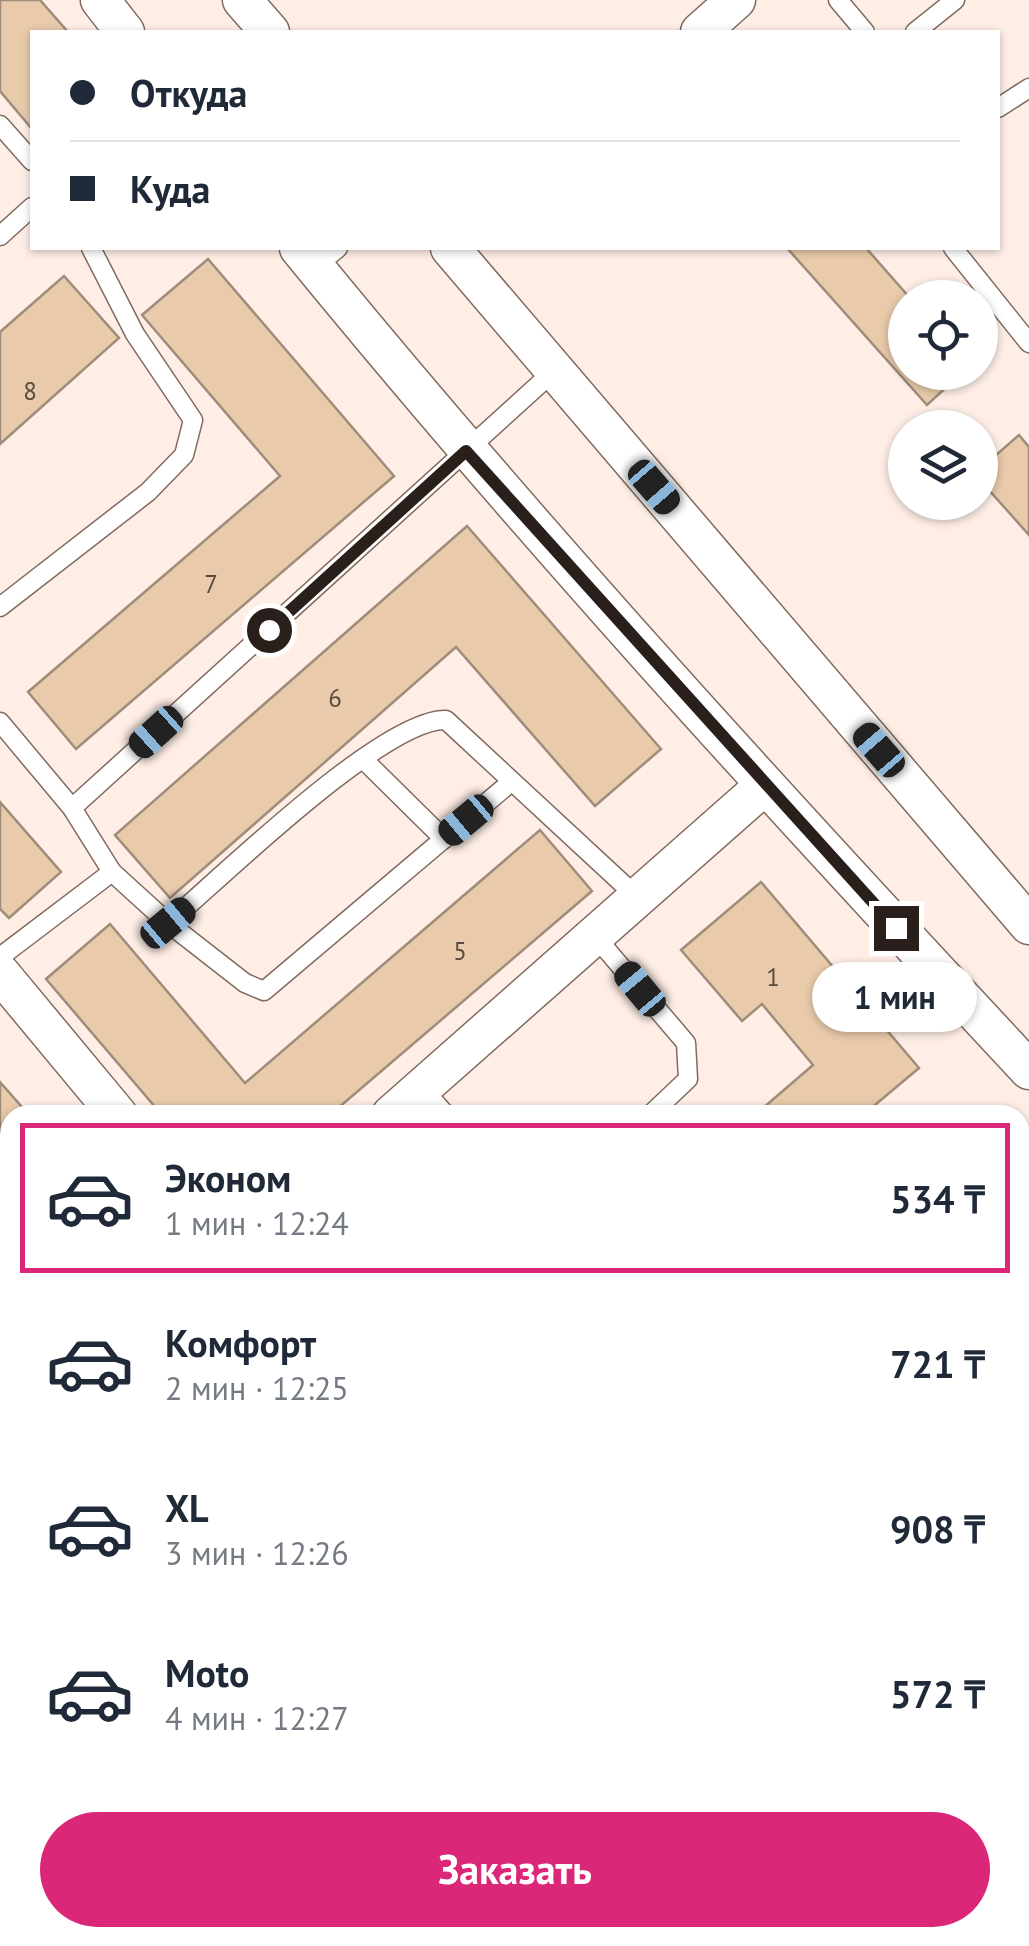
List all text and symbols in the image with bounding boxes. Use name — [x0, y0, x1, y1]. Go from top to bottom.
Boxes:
text: Откуда — [130, 68, 247, 117]
text: Куда — [130, 164, 210, 213]
map controls — [888, 280, 998, 520]
button: locate — [888, 280, 998, 390]
house number: 8 — [23, 375, 37, 407]
button: layers — [888, 410, 998, 520]
car — [623, 455, 685, 519]
house number: 7 — [204, 568, 218, 600]
route start — [247, 608, 292, 653]
house number: 6 — [328, 682, 342, 714]
car — [124, 701, 188, 763]
car — [848, 718, 910, 782]
car — [433, 789, 499, 851]
car — [135, 892, 201, 954]
route end — [874, 906, 919, 951]
house number: 5 — [453, 935, 467, 967]
car — [609, 956, 671, 1022]
house number: 1 — [766, 961, 780, 993]
callout: 1 мин — [814, 963, 978, 1033]
text: 1 мин — [853, 976, 936, 1018]
icon: car — [45, 1153, 135, 1243]
text: Эконом — [165, 1153, 291, 1202]
text: 534 ₸ — [890, 1174, 985, 1223]
text: 1 мин · 12:24 — [165, 1202, 349, 1244]
icon: car — [45, 1318, 135, 1408]
text: Комфорт — [165, 1318, 316, 1367]
text: 721 ₸ — [890, 1339, 985, 1388]
text: 2 мин · 12:25 — [165, 1367, 349, 1409]
icon: car — [45, 1483, 135, 1573]
text: XL — [165, 1483, 209, 1532]
text: 908 ₸ — [890, 1504, 985, 1553]
text: 3 мин · 12:26 — [165, 1532, 349, 1574]
icon: car — [45, 1648, 135, 1738]
text: Moto — [165, 1648, 249, 1697]
text: 572 ₸ — [890, 1669, 985, 1718]
text: 4 мин · 12:27 — [165, 1697, 349, 1739]
button: Заказать — [40, 1812, 990, 1927]

